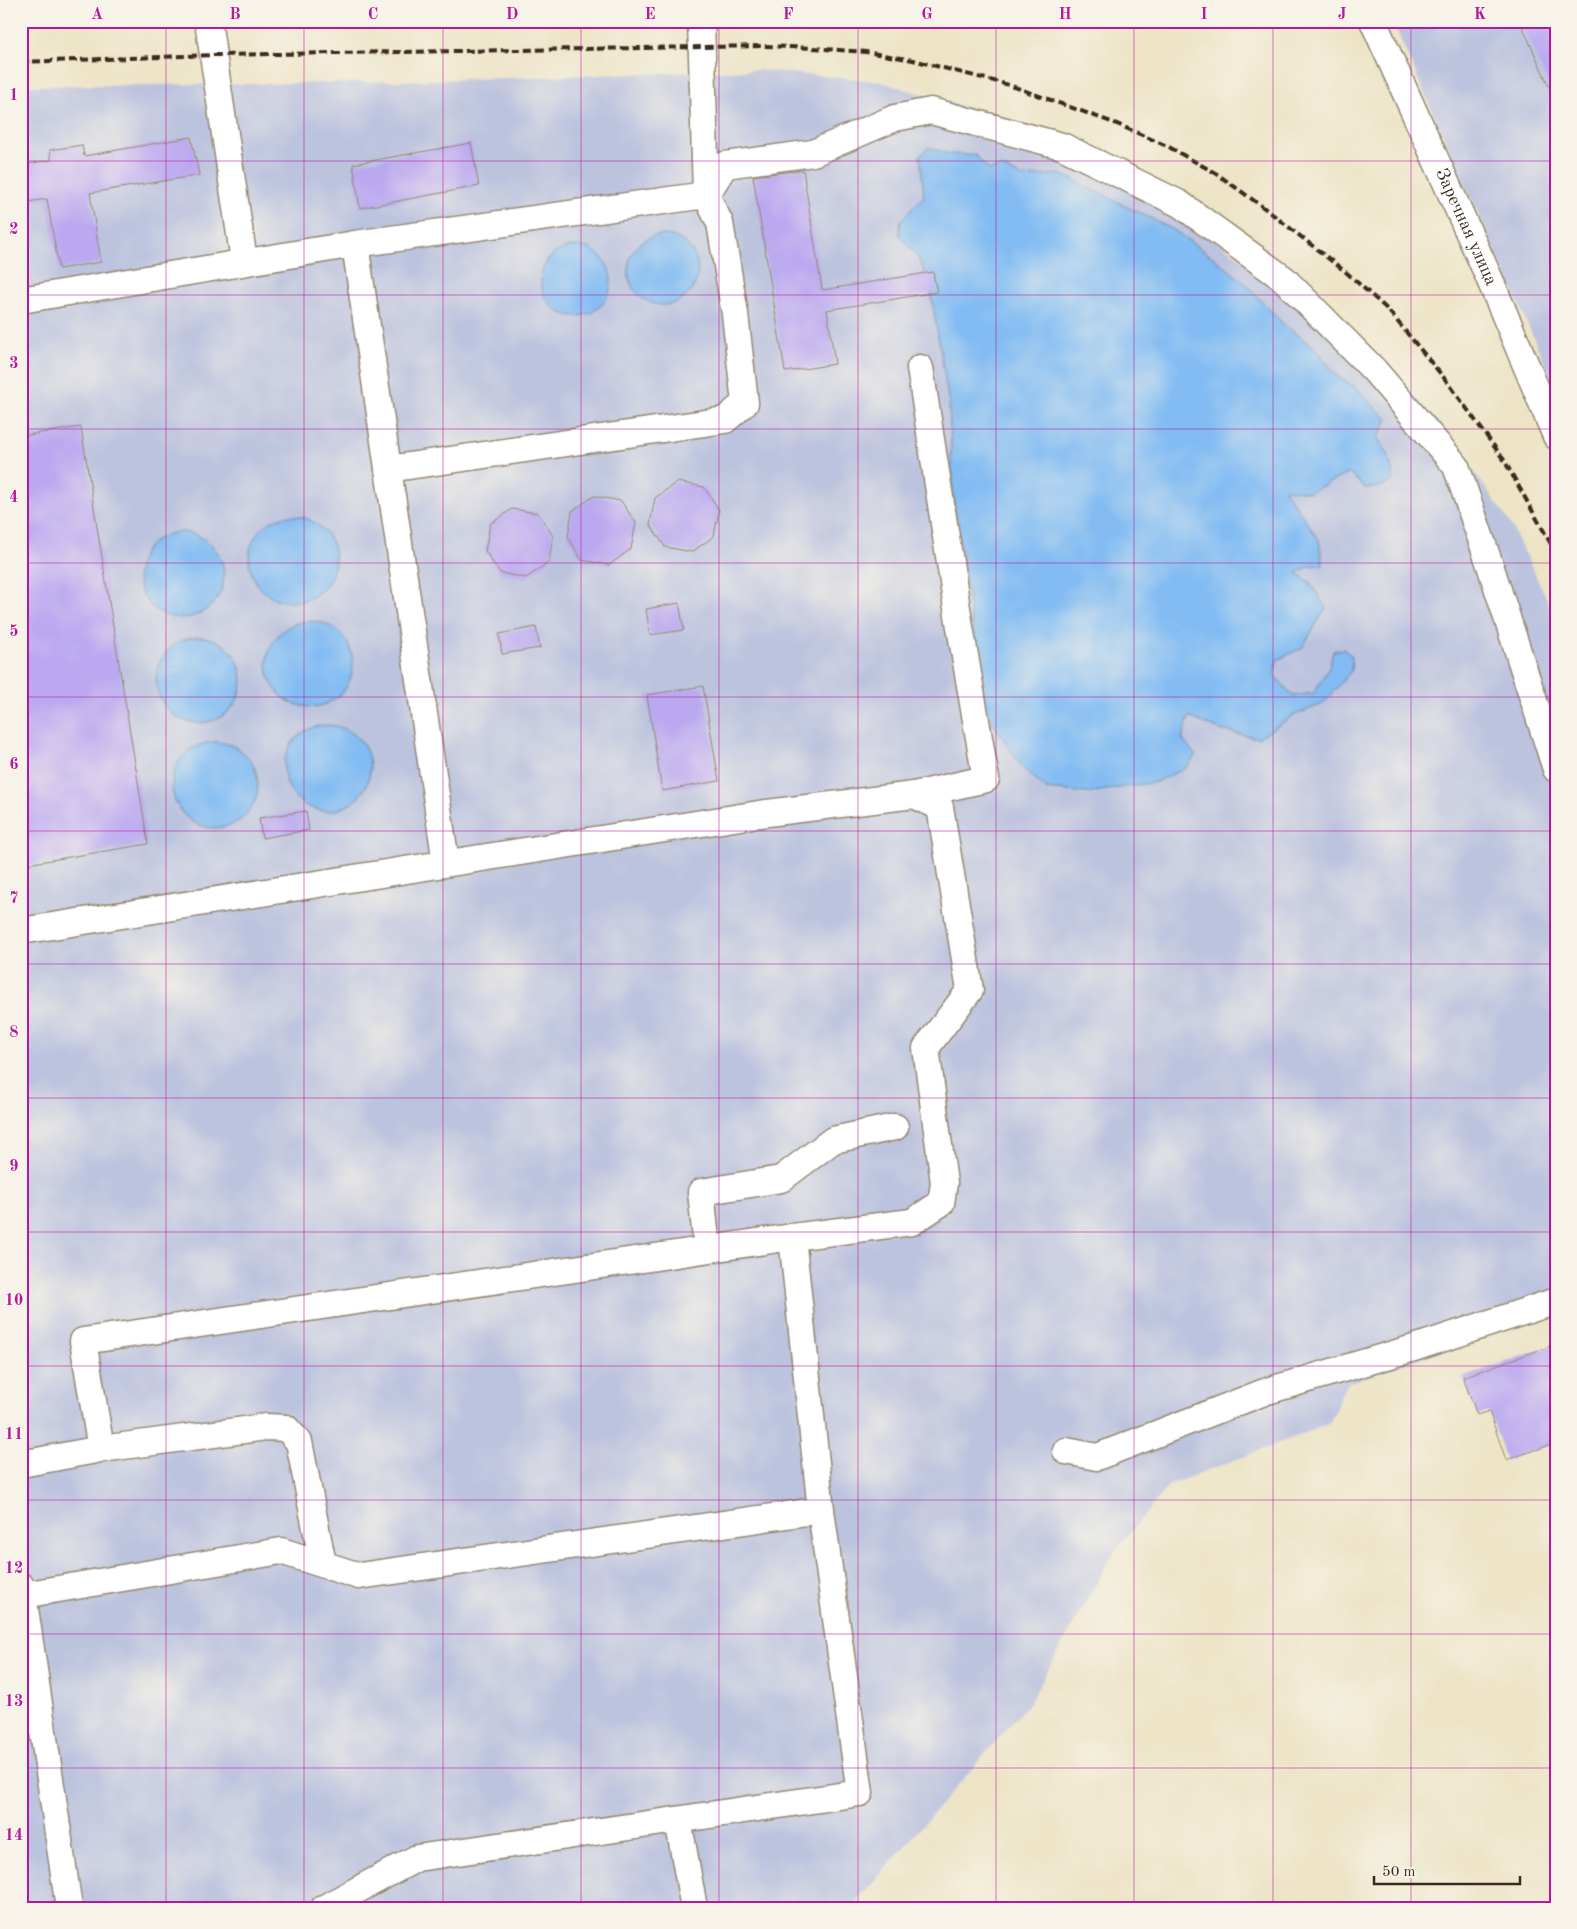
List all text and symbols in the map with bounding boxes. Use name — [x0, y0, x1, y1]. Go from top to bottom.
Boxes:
text: A — [91, 7, 103, 23]
text: B — [229, 7, 241, 23]
text: C — [368, 7, 378, 23]
text: D — [506, 7, 518, 23]
text: E — [644, 7, 656, 23]
text: F — [783, 7, 794, 23]
text: G — [921, 7, 933, 23]
text: H — [1058, 7, 1072, 23]
text: I — [1200, 7, 1208, 23]
text: J — [1338, 7, 1347, 23]
text: K — [1474, 7, 1486, 23]
text: 1 — [9, 88, 19, 104]
street label: Заречная улица — [1432, 166, 1500, 288]
text: 2 — [9, 222, 19, 238]
text: 3 — [9, 356, 19, 372]
text: 4 — [9, 490, 19, 506]
text: 5 — [9, 624, 19, 640]
text: 6 — [9, 757, 19, 773]
text: 7 — [9, 891, 19, 907]
text: 8 — [9, 1025, 19, 1041]
text: 9 — [9, 1159, 19, 1175]
text: 10 — [5, 1293, 23, 1309]
text: 11 — [5, 1427, 23, 1443]
text: 12 — [5, 1561, 23, 1577]
text: 13 — [5, 1694, 23, 1710]
text: 14 — [5, 1828, 23, 1844]
scale bar — [1374, 1854, 1521, 1886]
text: 50 m — [1382, 1865, 1416, 1880]

